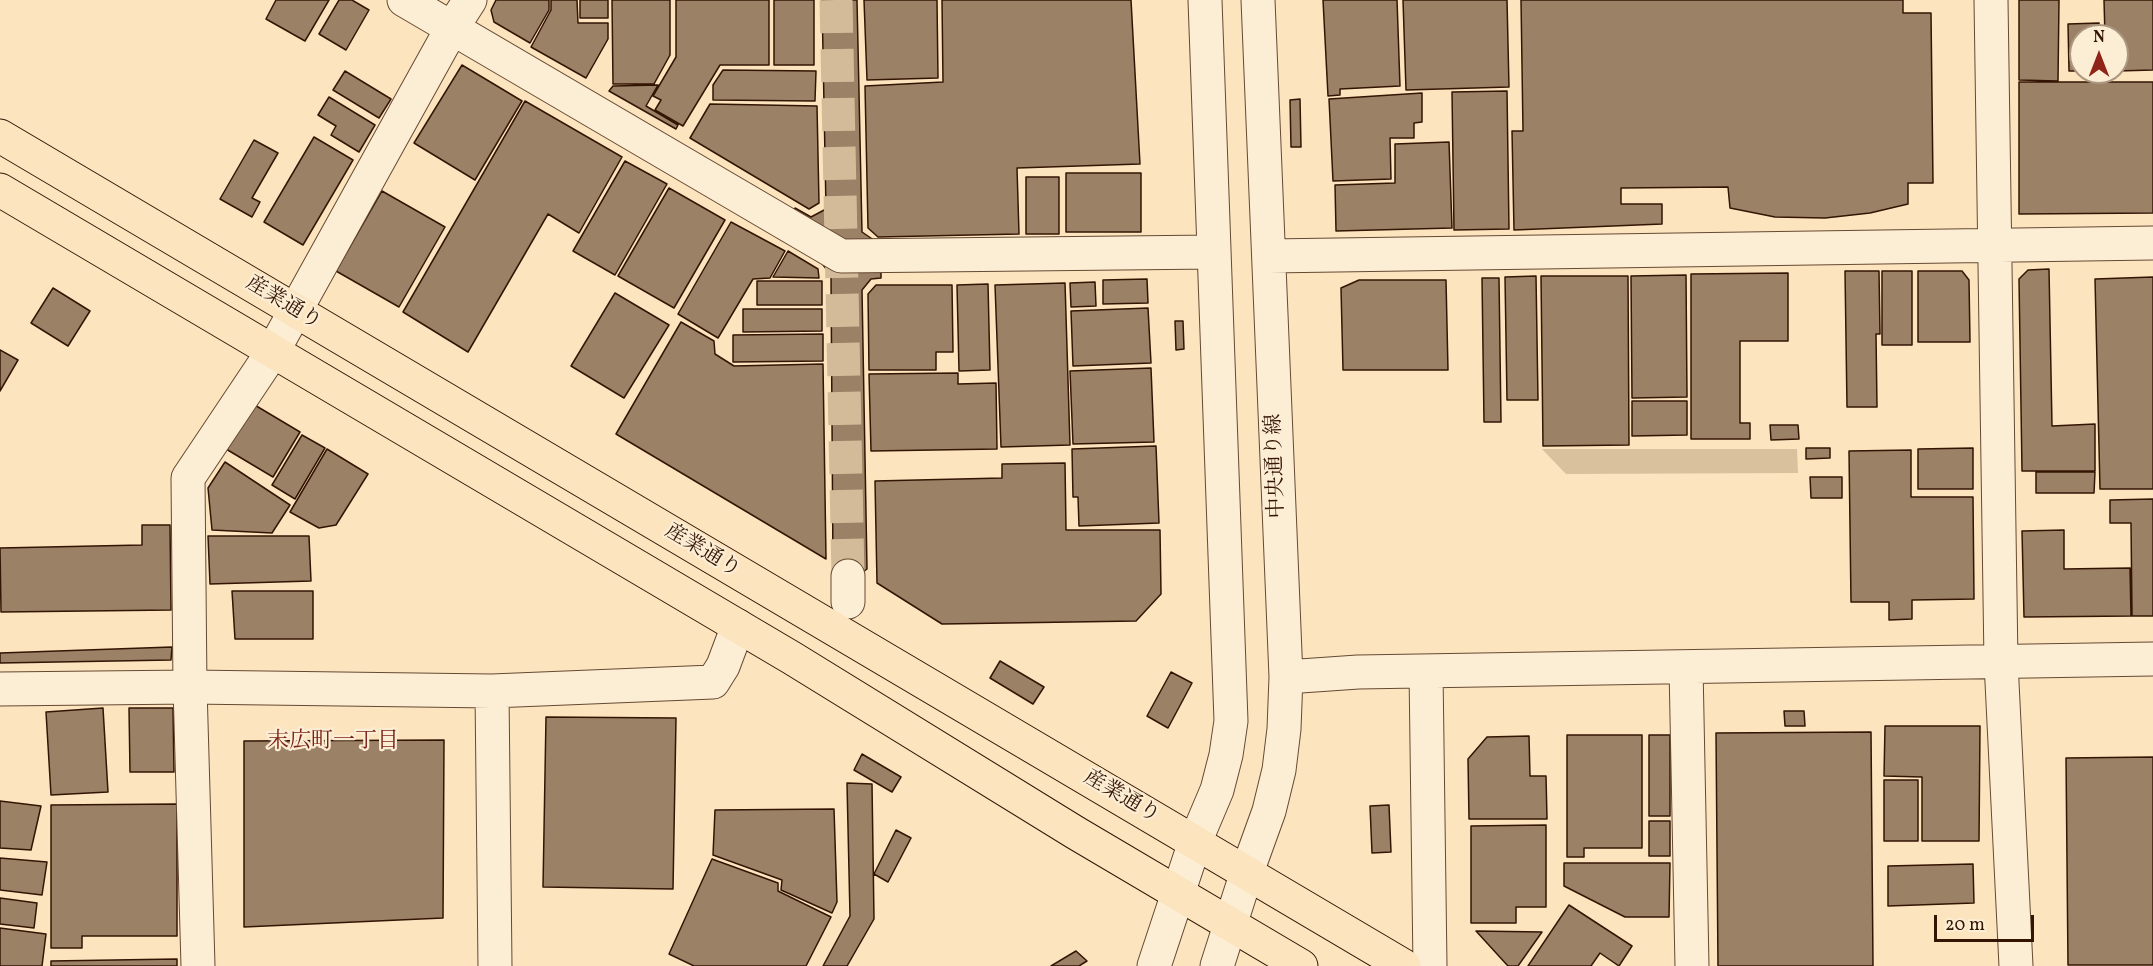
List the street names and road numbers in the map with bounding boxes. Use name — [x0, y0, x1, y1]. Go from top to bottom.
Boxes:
street label: 産業通り — [241, 272, 325, 336]
street label: 中央通り線 — [1263, 413, 1291, 519]
street label: 産業通り — [660, 520, 744, 584]
street label: 産業通り — [1078, 766, 1164, 830]

